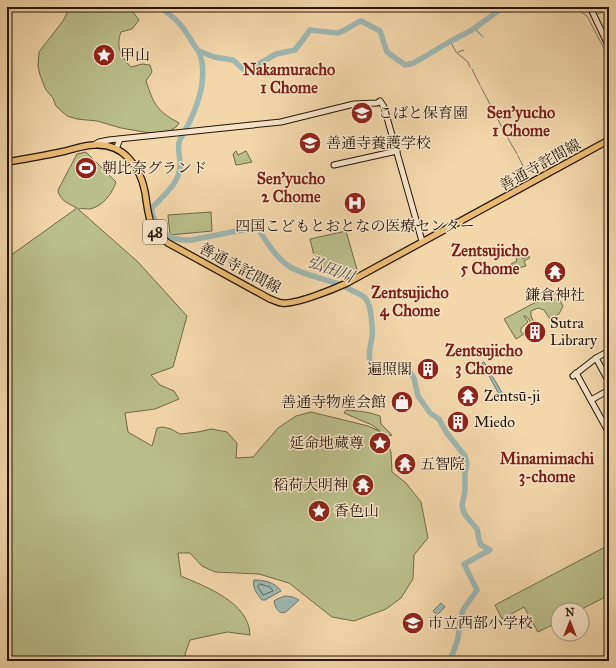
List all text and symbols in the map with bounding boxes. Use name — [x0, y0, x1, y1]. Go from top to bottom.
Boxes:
place icon: 甲山 — [91, 42, 117, 68]
place label: 甲山 — [120, 46, 150, 64]
district label: Nakamuracho 1 Chome — [243, 60, 335, 97]
school or university icon: こばと保育園 — [349, 100, 375, 126]
district label: Sen'yucho 1 Chome — [487, 103, 555, 140]
place label: こばと保育園 — [378, 104, 468, 122]
school or university icon: 善通寺養護学校 — [297, 130, 323, 156]
place label: 善通寺養護学校 — [326, 134, 431, 152]
street label: 善通寺詫間線 — [496, 135, 584, 195]
sports icon: 朝比奈グランド — [73, 155, 99, 181]
place label: 朝比奈グランド — [102, 159, 207, 177]
district label: Sen'yucho 2 Chome — [257, 169, 325, 206]
hospital icon: 四国こどもとおとなの医療センター — [342, 190, 368, 216]
place label: 四国こどもとおとなの医療センター — [235, 217, 475, 235]
road number: 48 — [143, 220, 167, 244]
street label: 善通寺詫間線 — [196, 239, 284, 297]
district label: Zentsujicho 5 Chome — [451, 241, 529, 278]
water label: 弘田川 — [305, 252, 359, 287]
temple icon: 鎌倉神社 — [542, 259, 568, 285]
district label: Zentsujicho 4 Chome — [371, 283, 449, 321]
place label: 鎌倉神社 — [525, 286, 585, 304]
place label: Sutra Library — [550, 314, 598, 349]
building icon: Sutra Library — [522, 319, 548, 345]
district label: Zentsujicho 3 Chome — [445, 341, 523, 379]
building icon: 遍照閣 — [415, 356, 441, 382]
place label: 遍照閣 — [367, 360, 412, 378]
temple icon: Zentsū-ji — [455, 383, 481, 409]
place label: Zentsū-ji — [484, 387, 540, 405]
shop icon: 善通寺物産会館 — [389, 389, 415, 415]
place label: 善通寺物産会館 — [281, 393, 386, 411]
building icon: Miedo — [445, 409, 471, 435]
place label: Miedo — [474, 413, 515, 431]
place icon: 延命地蔵尊 — [367, 430, 393, 456]
place label: 延命地蔵尊 — [289, 434, 364, 452]
district label: Minamimachi 3-chome — [500, 449, 595, 487]
temple icon: 五智院 — [392, 451, 418, 477]
place label: 五智院 — [420, 455, 465, 473]
temple icon: 稻荷大明神 — [350, 472, 376, 498]
place label: 稻荷大明神 — [273, 476, 348, 494]
place icon: 香色山 — [306, 498, 332, 524]
place label: 香色山 — [334, 502, 379, 520]
north arrow — [550, 602, 590, 642]
text: N — [565, 606, 575, 619]
school or university icon: 市立西部小学校 — [400, 610, 426, 636]
place label: 市立西部小学校 — [428, 614, 533, 632]

